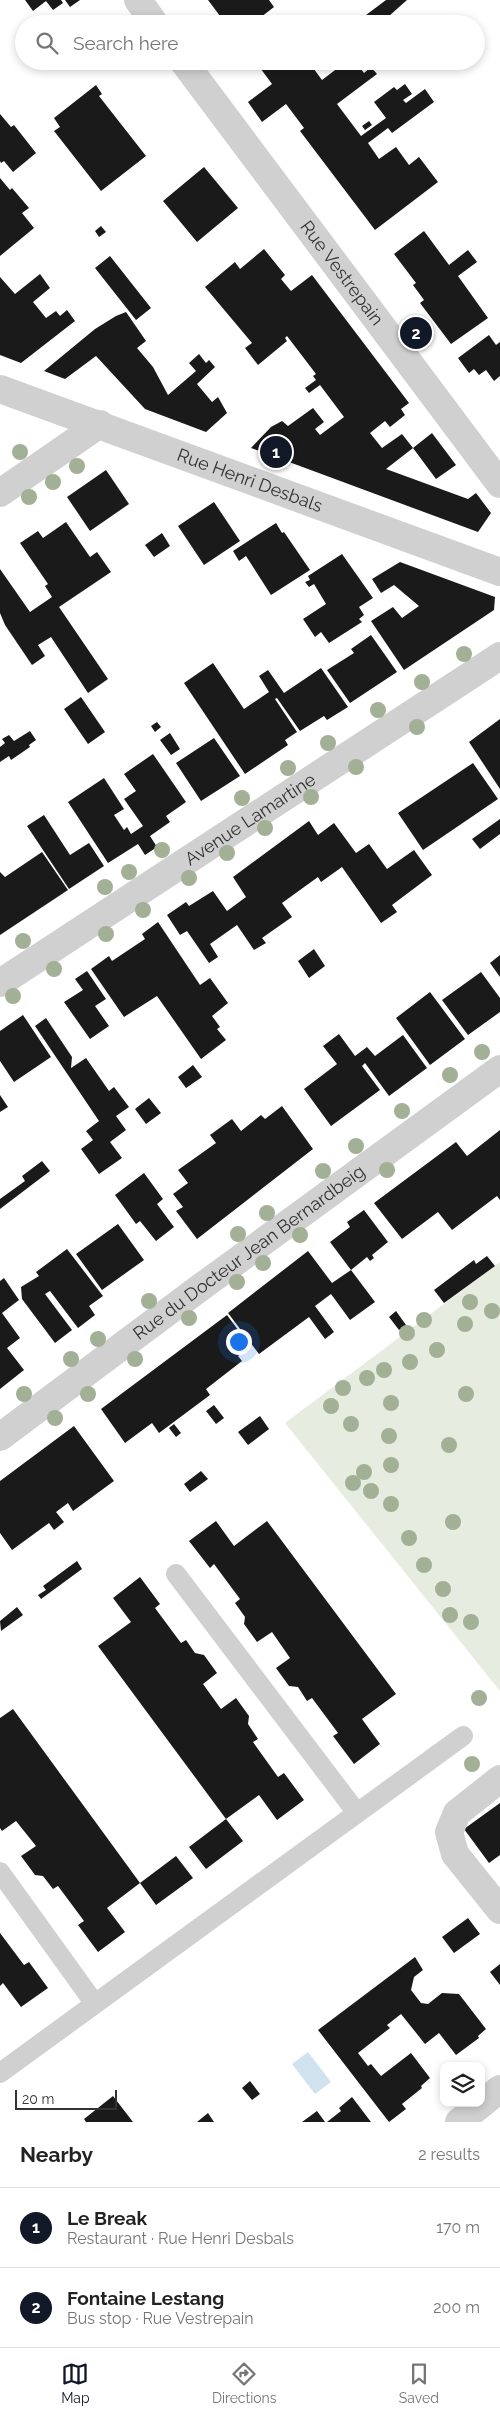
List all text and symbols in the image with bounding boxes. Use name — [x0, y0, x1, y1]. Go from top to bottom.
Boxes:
search box — [15, 15, 485, 70]
icon: search — [33, 29, 61, 57]
text: Search here — [73, 32, 179, 54]
street label: Rue Vestrepain — [296, 216, 388, 329]
pin: 2 — [400, 314, 432, 352]
pin: 1 — [260, 433, 292, 471]
street label: Rue Henri Desbals — [174, 444, 326, 516]
street label: Avenue Lamartine — [181, 768, 320, 869]
street label: Rue du Docteur Jean Bernardbeig — [129, 1160, 369, 1344]
your location — [226, 1329, 252, 1355]
map controls — [440, 2062, 485, 2107]
button: layers — [440, 2062, 485, 2107]
scale bar — [15, 2087, 118, 2110]
text: 20 m — [22, 2091, 54, 2107]
text: Nearby — [20, 2142, 93, 2167]
text: 2 results — [418, 2145, 480, 2164]
text: Le Break — [67, 2207, 147, 2229]
text: 1 — [32, 2218, 40, 2237]
text: 170 m — [436, 2218, 480, 2237]
text: Restaurant · Rue Henri Desbals — [67, 2229, 294, 2248]
text: Fontaine Lestang — [67, 2287, 224, 2309]
text: 2 — [31, 2298, 41, 2317]
text: 200 m — [433, 2298, 480, 2317]
text: Bus stop · Rue Vestrepain — [67, 2309, 254, 2328]
tab: Map — [61, 2360, 90, 2406]
tab: Directions — [212, 2360, 277, 2406]
tab: Saved — [399, 2360, 439, 2406]

